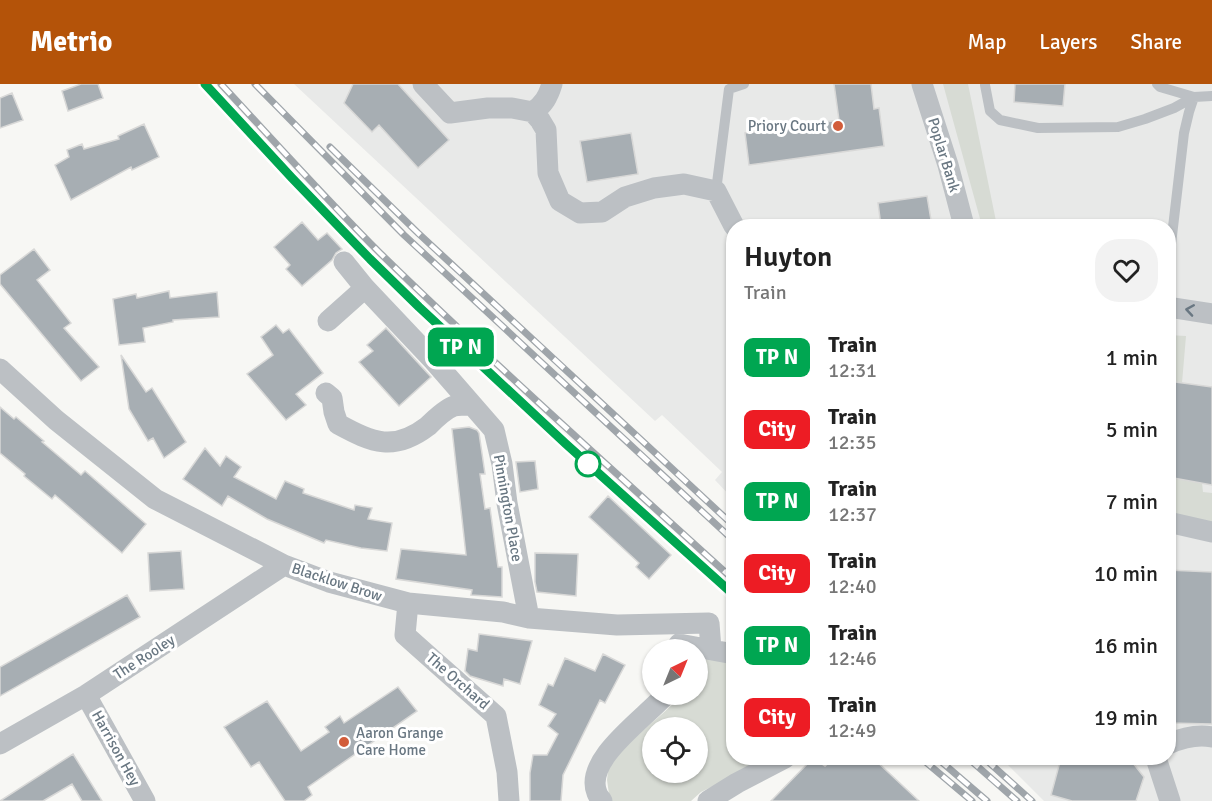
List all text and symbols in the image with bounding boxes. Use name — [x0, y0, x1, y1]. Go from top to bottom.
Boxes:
text: Metrio — [30, 25, 112, 59]
text: Map — [968, 29, 1006, 55]
text: Layers — [1039, 29, 1097, 55]
text: Share — [1130, 29, 1182, 55]
street label: Poplar Bank — [924, 116, 964, 195]
place label: Priory Court — [748, 117, 826, 135]
marker: Priory Court — [831, 119, 845, 133]
button: heart — [1095, 239, 1158, 302]
text: Huyton — [744, 240, 832, 274]
text: Train — [744, 280, 787, 305]
one-way arrow — [1186, 305, 1195, 317]
line badge: TP N — [419, 328, 503, 366]
text: Train — [828, 331, 877, 358]
text: TP N — [440, 334, 482, 360]
text: TP N — [756, 344, 798, 370]
text: 1 min — [1106, 344, 1158, 371]
text: 12:31 — [828, 358, 877, 383]
text: Train — [828, 403, 877, 430]
text: City — [758, 416, 796, 442]
text: 5 min — [1106, 416, 1158, 443]
text: 12:35 — [828, 430, 877, 455]
unlabelled marker — [575, 451, 601, 477]
street label: Pinnington Place — [490, 453, 526, 563]
text: Train — [828, 475, 877, 502]
text: TP N — [756, 488, 798, 514]
text: 7 min — [1106, 488, 1158, 515]
text: 12:37 — [828, 502, 877, 527]
text: Train — [828, 547, 877, 574]
street label: Blacklow Brow — [289, 559, 385, 605]
text: City — [758, 560, 796, 586]
text: 10 min — [1094, 560, 1158, 587]
text: 12:40 — [828, 574, 877, 599]
text: Train — [828, 619, 877, 646]
street label: The Rooley — [110, 631, 178, 683]
text: TP N — [756, 632, 798, 658]
text: 16 min — [1094, 632, 1158, 659]
north arrow — [642, 639, 708, 705]
map controls — [642, 639, 708, 783]
text: 12:46 — [828, 646, 877, 671]
street label: The Orchard — [423, 649, 493, 713]
text: Train — [828, 691, 877, 718]
text: City — [758, 704, 796, 730]
text: 19 min — [1094, 704, 1158, 731]
street label: Harrison Hey — [88, 707, 144, 789]
button: locate — [642, 717, 708, 783]
text: 12:49 — [828, 718, 877, 743]
place label: Aaron Grange Care Home — [356, 724, 444, 759]
marker: Aaron Grange Care Home — [337, 735, 351, 749]

